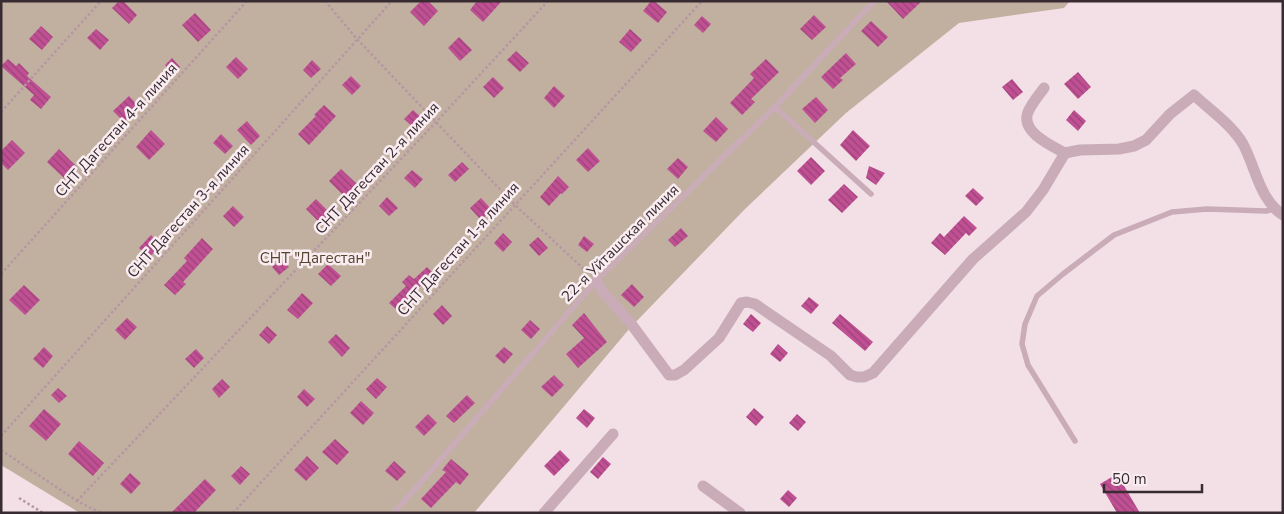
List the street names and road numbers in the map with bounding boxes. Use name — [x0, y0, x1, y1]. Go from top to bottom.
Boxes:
street label: СНТ Дагестан 4-я линия — [50, 59, 182, 201]
street label: СНТ Дагестан 2-я линия — [310, 98, 444, 238]
street label: СНТ Дагестан 3-я линия — [122, 140, 254, 282]
street label: СНТ Дагестан 1-я линия — [392, 178, 524, 320]
street label: 22-я Уйташская линия — [557, 180, 683, 306]

